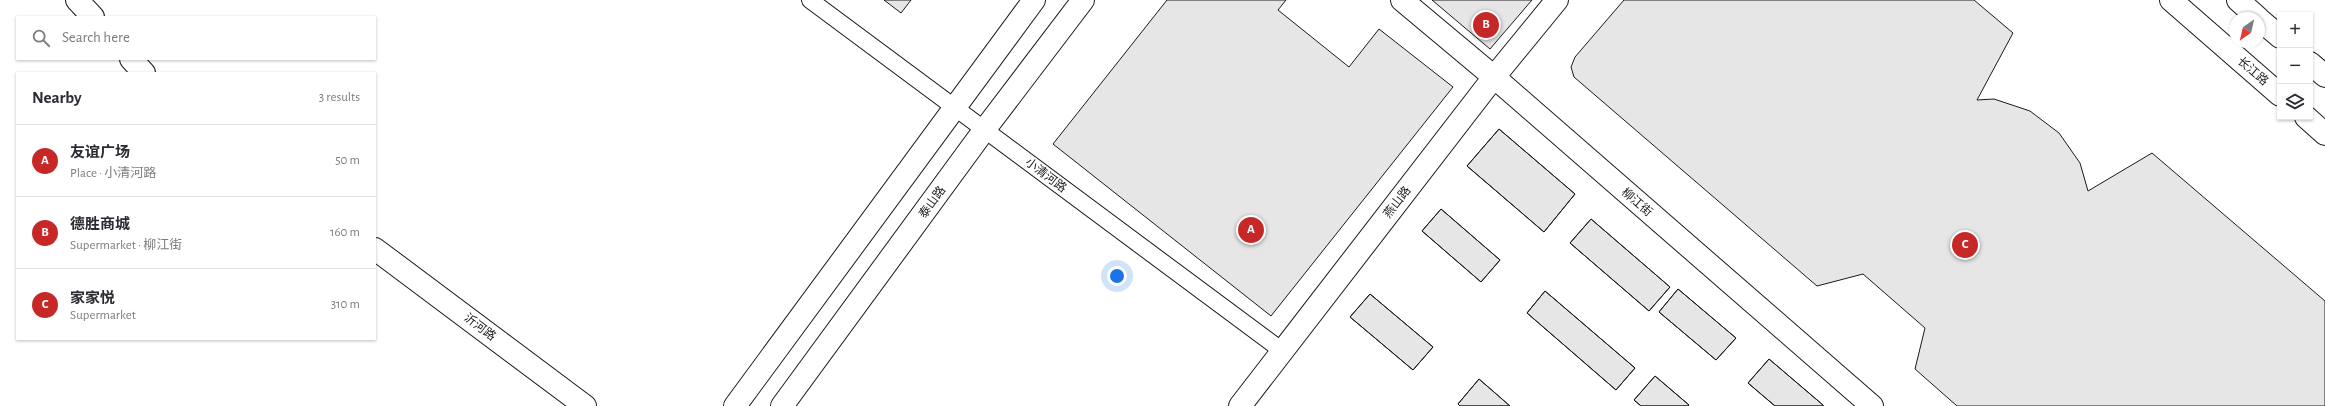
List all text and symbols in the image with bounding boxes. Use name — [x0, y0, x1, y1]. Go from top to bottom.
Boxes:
pin: B — [1473, 10, 1499, 40]
north arrow — [2229, 12, 2265, 48]
map controls — [2277, 12, 2313, 120]
button: + — [2277, 12, 2313, 48]
search box — [16, 16, 376, 60]
icon: search — [30, 27, 52, 49]
text: Search here — [62, 30, 130, 45]
button: − — [2277, 48, 2313, 84]
street label: 长江路 — [2235, 54, 2271, 87]
button: layers — [2277, 84, 2313, 120]
text: Nearby — [32, 89, 82, 106]
text: 3 results — [319, 91, 360, 104]
text: 友谊广场 — [70, 145, 130, 160]
text: A — [41, 154, 49, 167]
text: 50 m — [335, 154, 360, 167]
street label: 小清河路 — [1023, 155, 1069, 194]
text: Place · 小清河路 — [70, 167, 156, 180]
street label: 泰山路 — [916, 183, 947, 220]
street label: 燕山路 — [1380, 184, 1413, 220]
street label: 柳江街 — [1619, 185, 1655, 218]
pin: A — [1238, 215, 1264, 245]
text: 德胜商城 — [70, 217, 130, 232]
text: B — [41, 226, 49, 239]
text: 160 m — [330, 226, 360, 239]
pin: C — [1952, 230, 1978, 260]
text: Supermarket · 柳江街 — [70, 239, 182, 252]
your location — [1107, 266, 1127, 286]
text: 家家悦 — [70, 291, 115, 306]
text: C — [42, 298, 48, 311]
text: 310 m — [331, 298, 360, 311]
text: Supermarket — [70, 309, 136, 322]
street label: 沂河路 — [462, 311, 499, 343]

